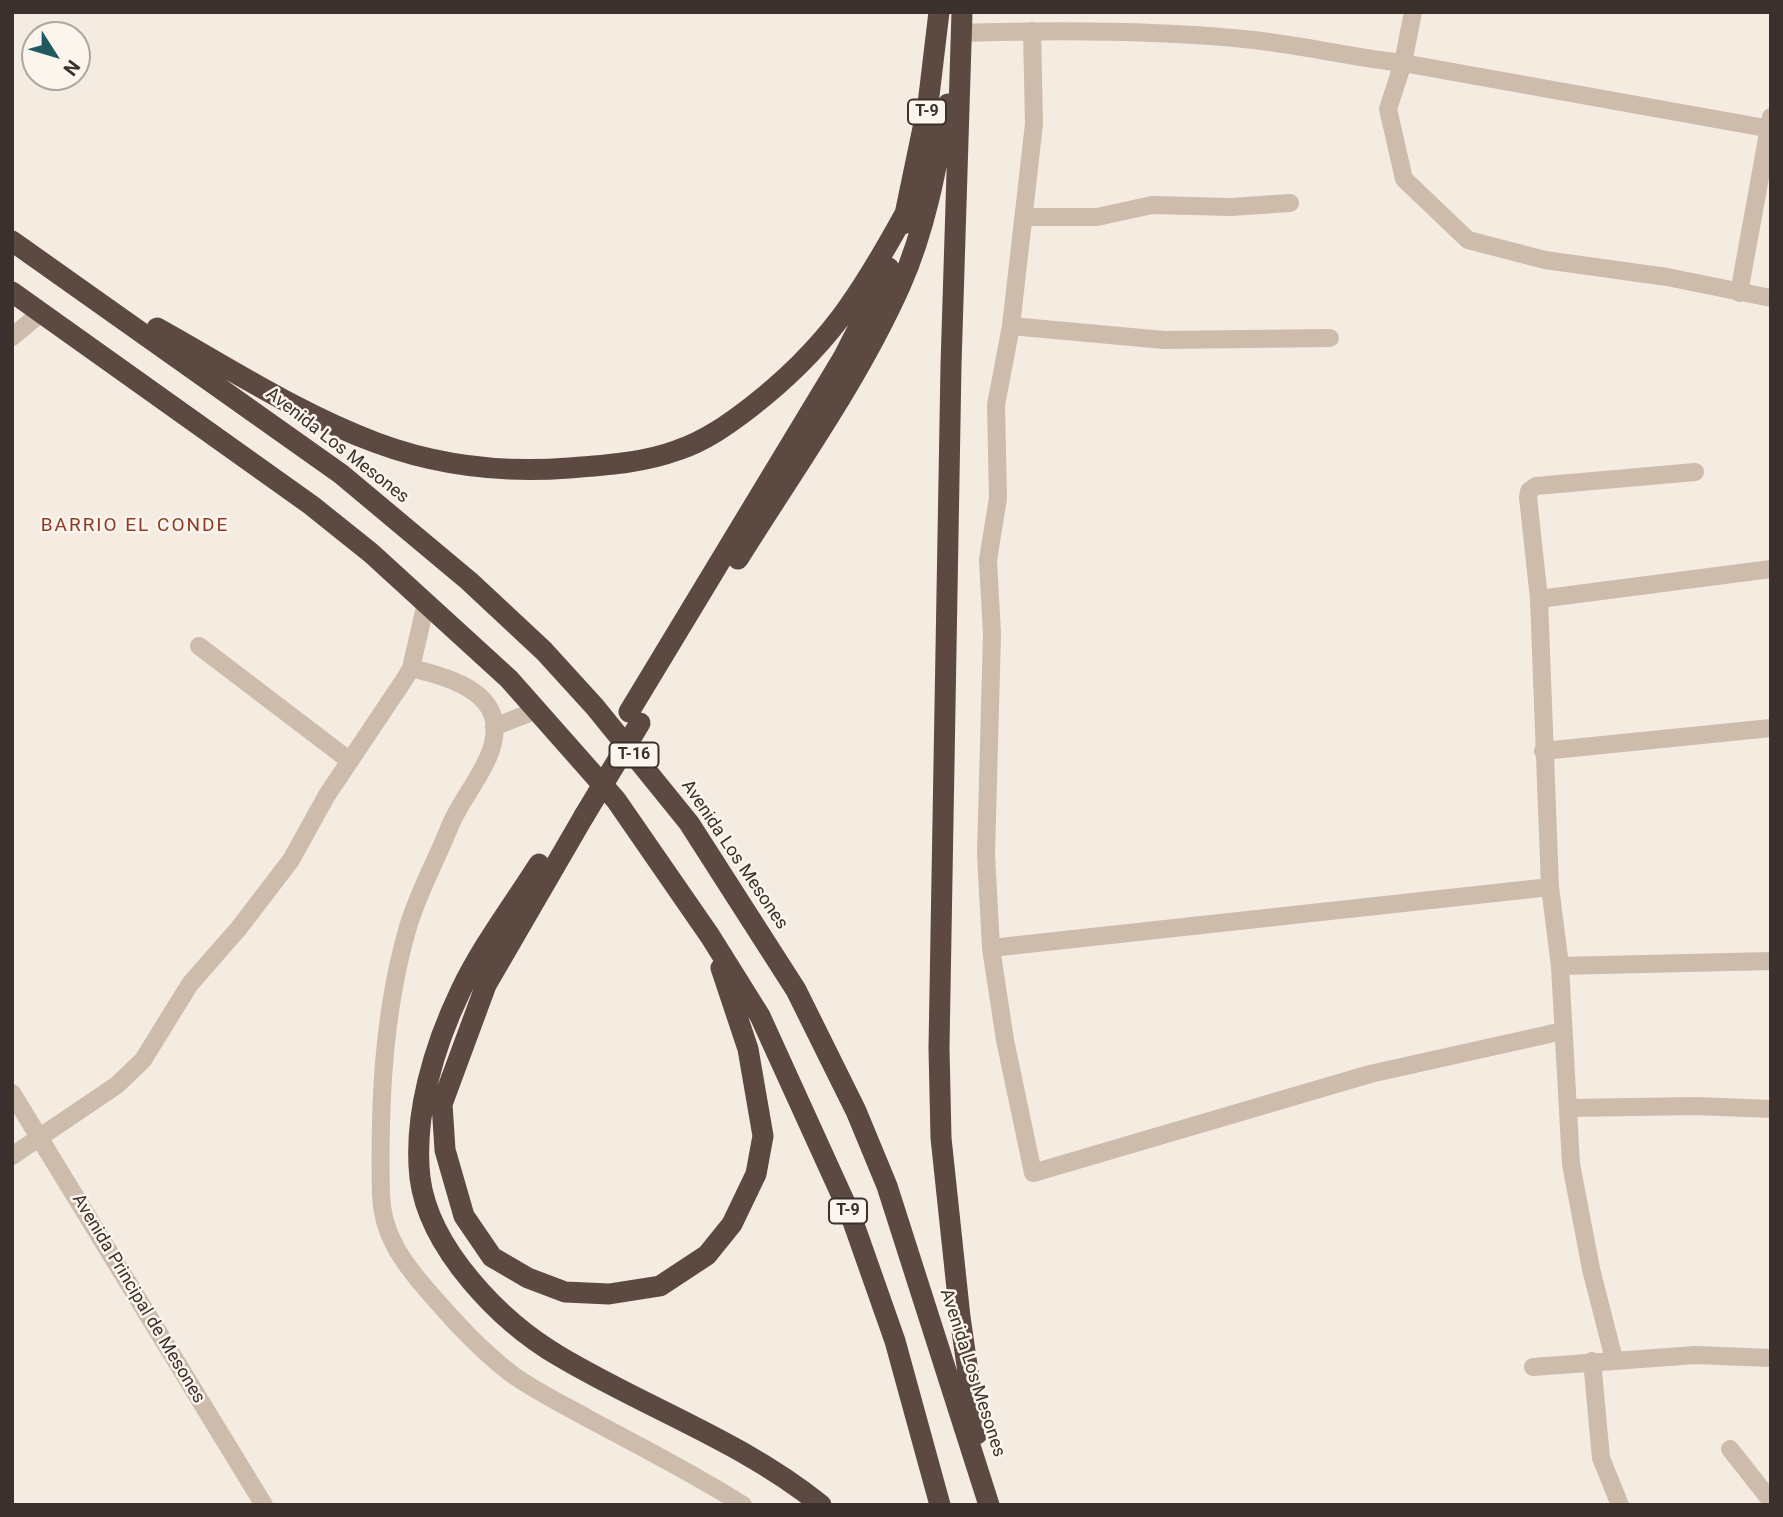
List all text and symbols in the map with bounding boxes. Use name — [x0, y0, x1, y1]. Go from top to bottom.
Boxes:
north arrow — [21, 21, 91, 91]
text: N — [58, 55, 85, 80]
road number: T-9 — [908, 100, 946, 124]
street label: Avenida Los Mesones — [261, 383, 413, 509]
district label: BARRIO EL CONDE — [43, 515, 227, 537]
road number: T-16 — [610, 742, 658, 768]
street label: Avenida Los Mesones — [676, 776, 792, 934]
street label: Avenida Principal de Mesones — [67, 1190, 209, 1408]
road number: T-9 — [829, 1198, 867, 1224]
street label: Avenida Los Mesones — [935, 1286, 1009, 1460]

